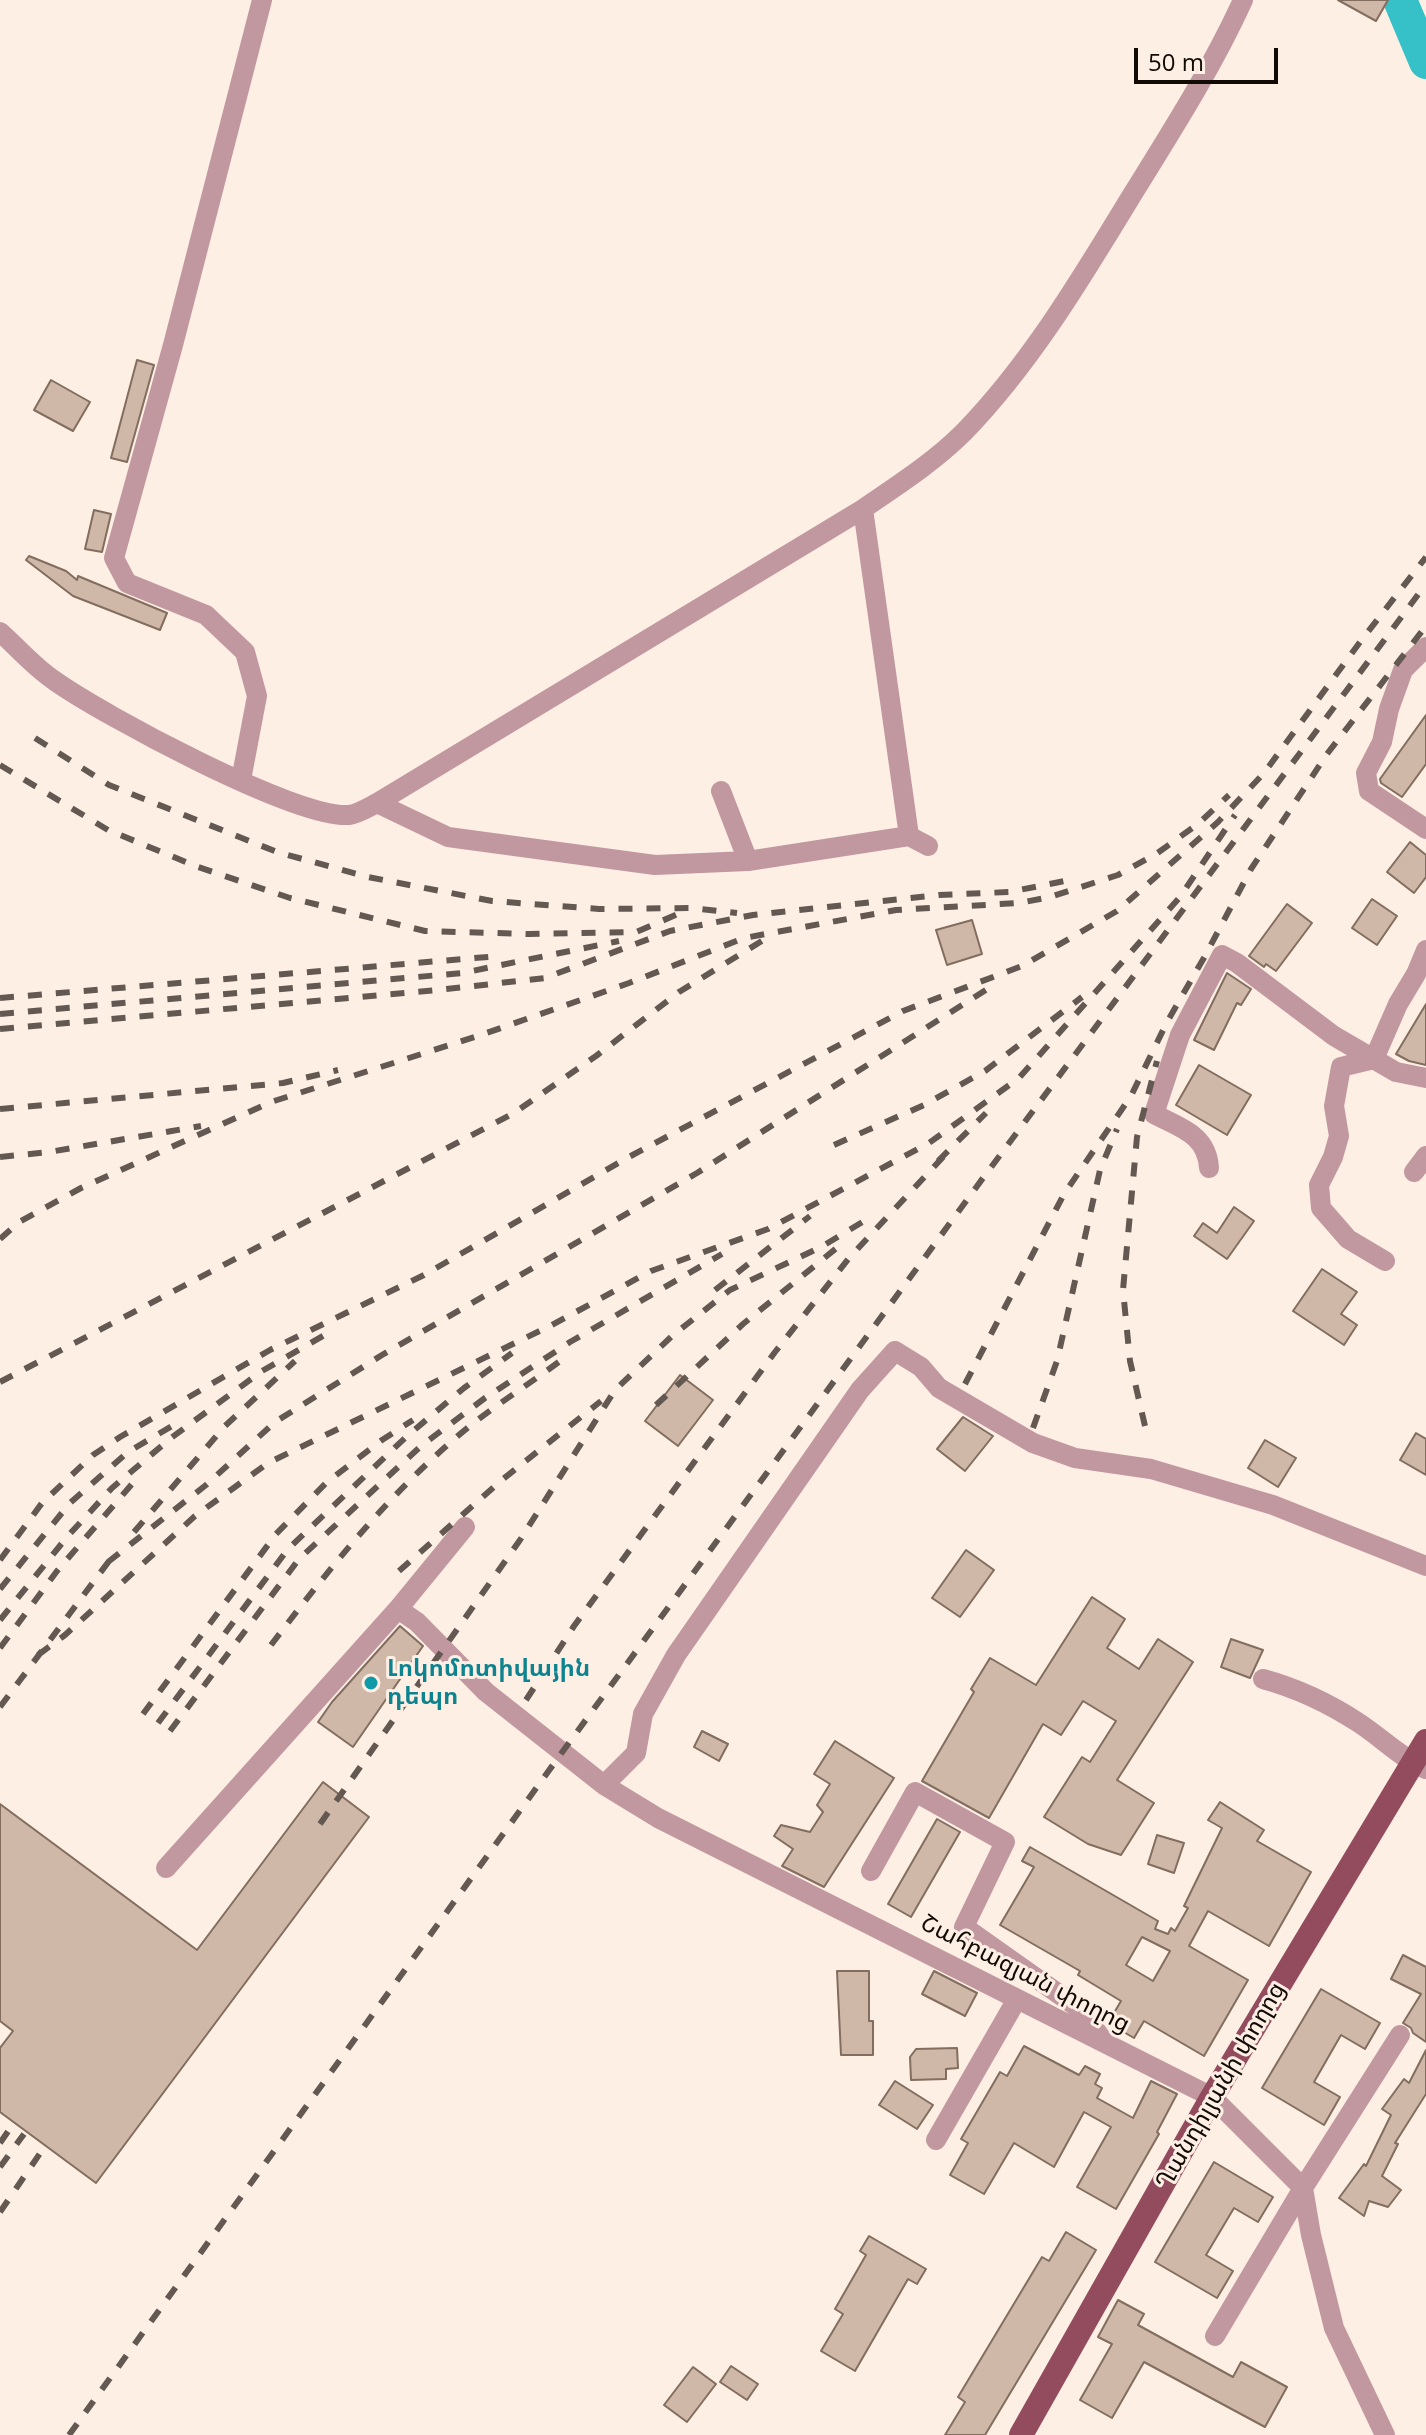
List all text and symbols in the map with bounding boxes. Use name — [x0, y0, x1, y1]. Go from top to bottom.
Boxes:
scale bar — [1138, 32, 1282, 82]
text: 50 m — [1148, 45, 1204, 78]
place label: Լոկոմոտիվային դեպո — [387, 1655, 590, 1711]
marker: Լոկոմոտիվային դեպո — [362, 1674, 380, 1692]
street label: Շահբազյան փողոց — [916, 1909, 1134, 2039]
street label: Ղանդիլյանի փողոց — [1150, 1977, 1292, 2195]

